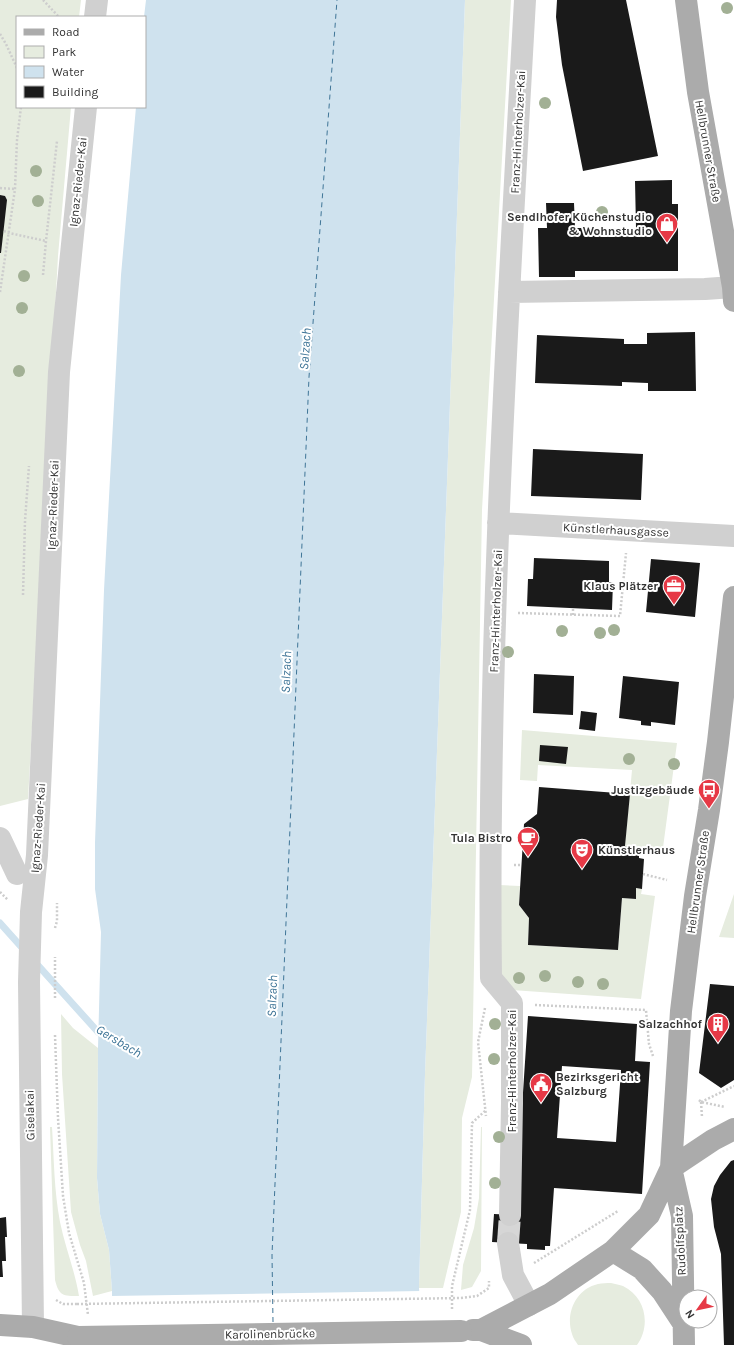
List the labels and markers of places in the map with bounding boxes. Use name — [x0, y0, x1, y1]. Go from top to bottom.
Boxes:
place label: Sendlhofer Küchenstudio & Wohnstudio — [507, 210, 652, 238]
shop icon: Sendlhofer Küchenstudio & Wohnstudio — [654, 211, 680, 244]
office icon: Klaus Plätzer — [661, 573, 687, 606]
place label: Klaus Plätzer — [583, 579, 658, 593]
bus stop icon: Justizgebäude — [696, 777, 722, 810]
place label: Justizgebäude — [611, 783, 694, 797]
cafe icon: Tula Bistro — [515, 825, 541, 858]
place label: Tula Bistro — [451, 831, 512, 845]
theatre icon: Künstlerhaus — [569, 837, 595, 870]
place label: Künstlerhaus — [598, 843, 675, 857]
building icon: Salzachhof — [705, 1011, 731, 1044]
place label: Salzachhof — [638, 1017, 703, 1031]
place label: Bezirksgericht Salzburg — [556, 1070, 639, 1098]
public building icon: Bezirksgericht Salzburg — [528, 1071, 554, 1104]

